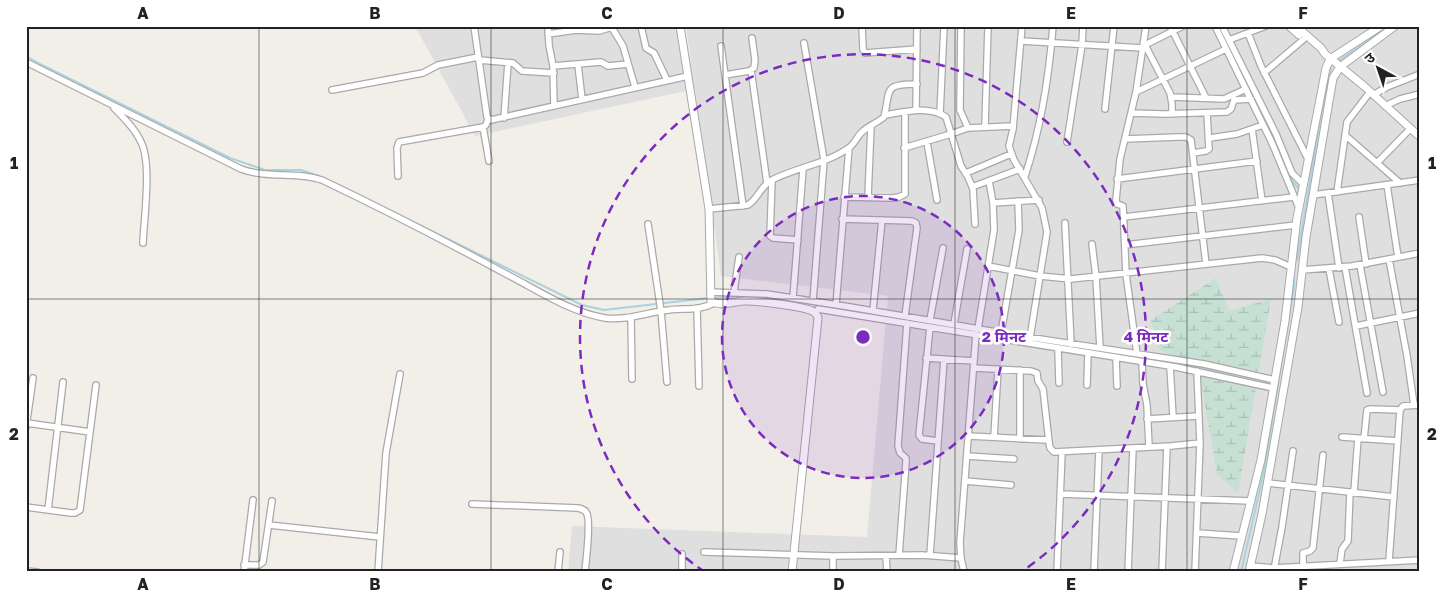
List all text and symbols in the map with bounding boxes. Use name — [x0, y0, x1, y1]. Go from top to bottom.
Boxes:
text: A — [137, 3, 149, 23]
text: B — [369, 3, 381, 23]
text: C — [601, 3, 613, 23]
text: D — [833, 3, 845, 23]
text: E — [1066, 3, 1076, 23]
text: F — [1298, 3, 1308, 23]
north arrow — [1354, 42, 1404, 92]
text: उ — [1361, 48, 1379, 67]
text: 1 — [10, 153, 18, 173]
text: 1 — [1428, 153, 1436, 173]
text: 2 मिनट — [982, 327, 1027, 345]
text: 4 मिनट — [1124, 327, 1169, 345]
centre of rings — [854, 328, 872, 346]
text: 2 — [9, 424, 19, 444]
text: 2 — [1427, 424, 1437, 444]
text: A — [137, 574, 149, 594]
text: B — [369, 574, 381, 594]
text: C — [601, 574, 613, 594]
text: D — [833, 574, 845, 594]
text: E — [1066, 574, 1076, 594]
text: F — [1298, 574, 1308, 594]

